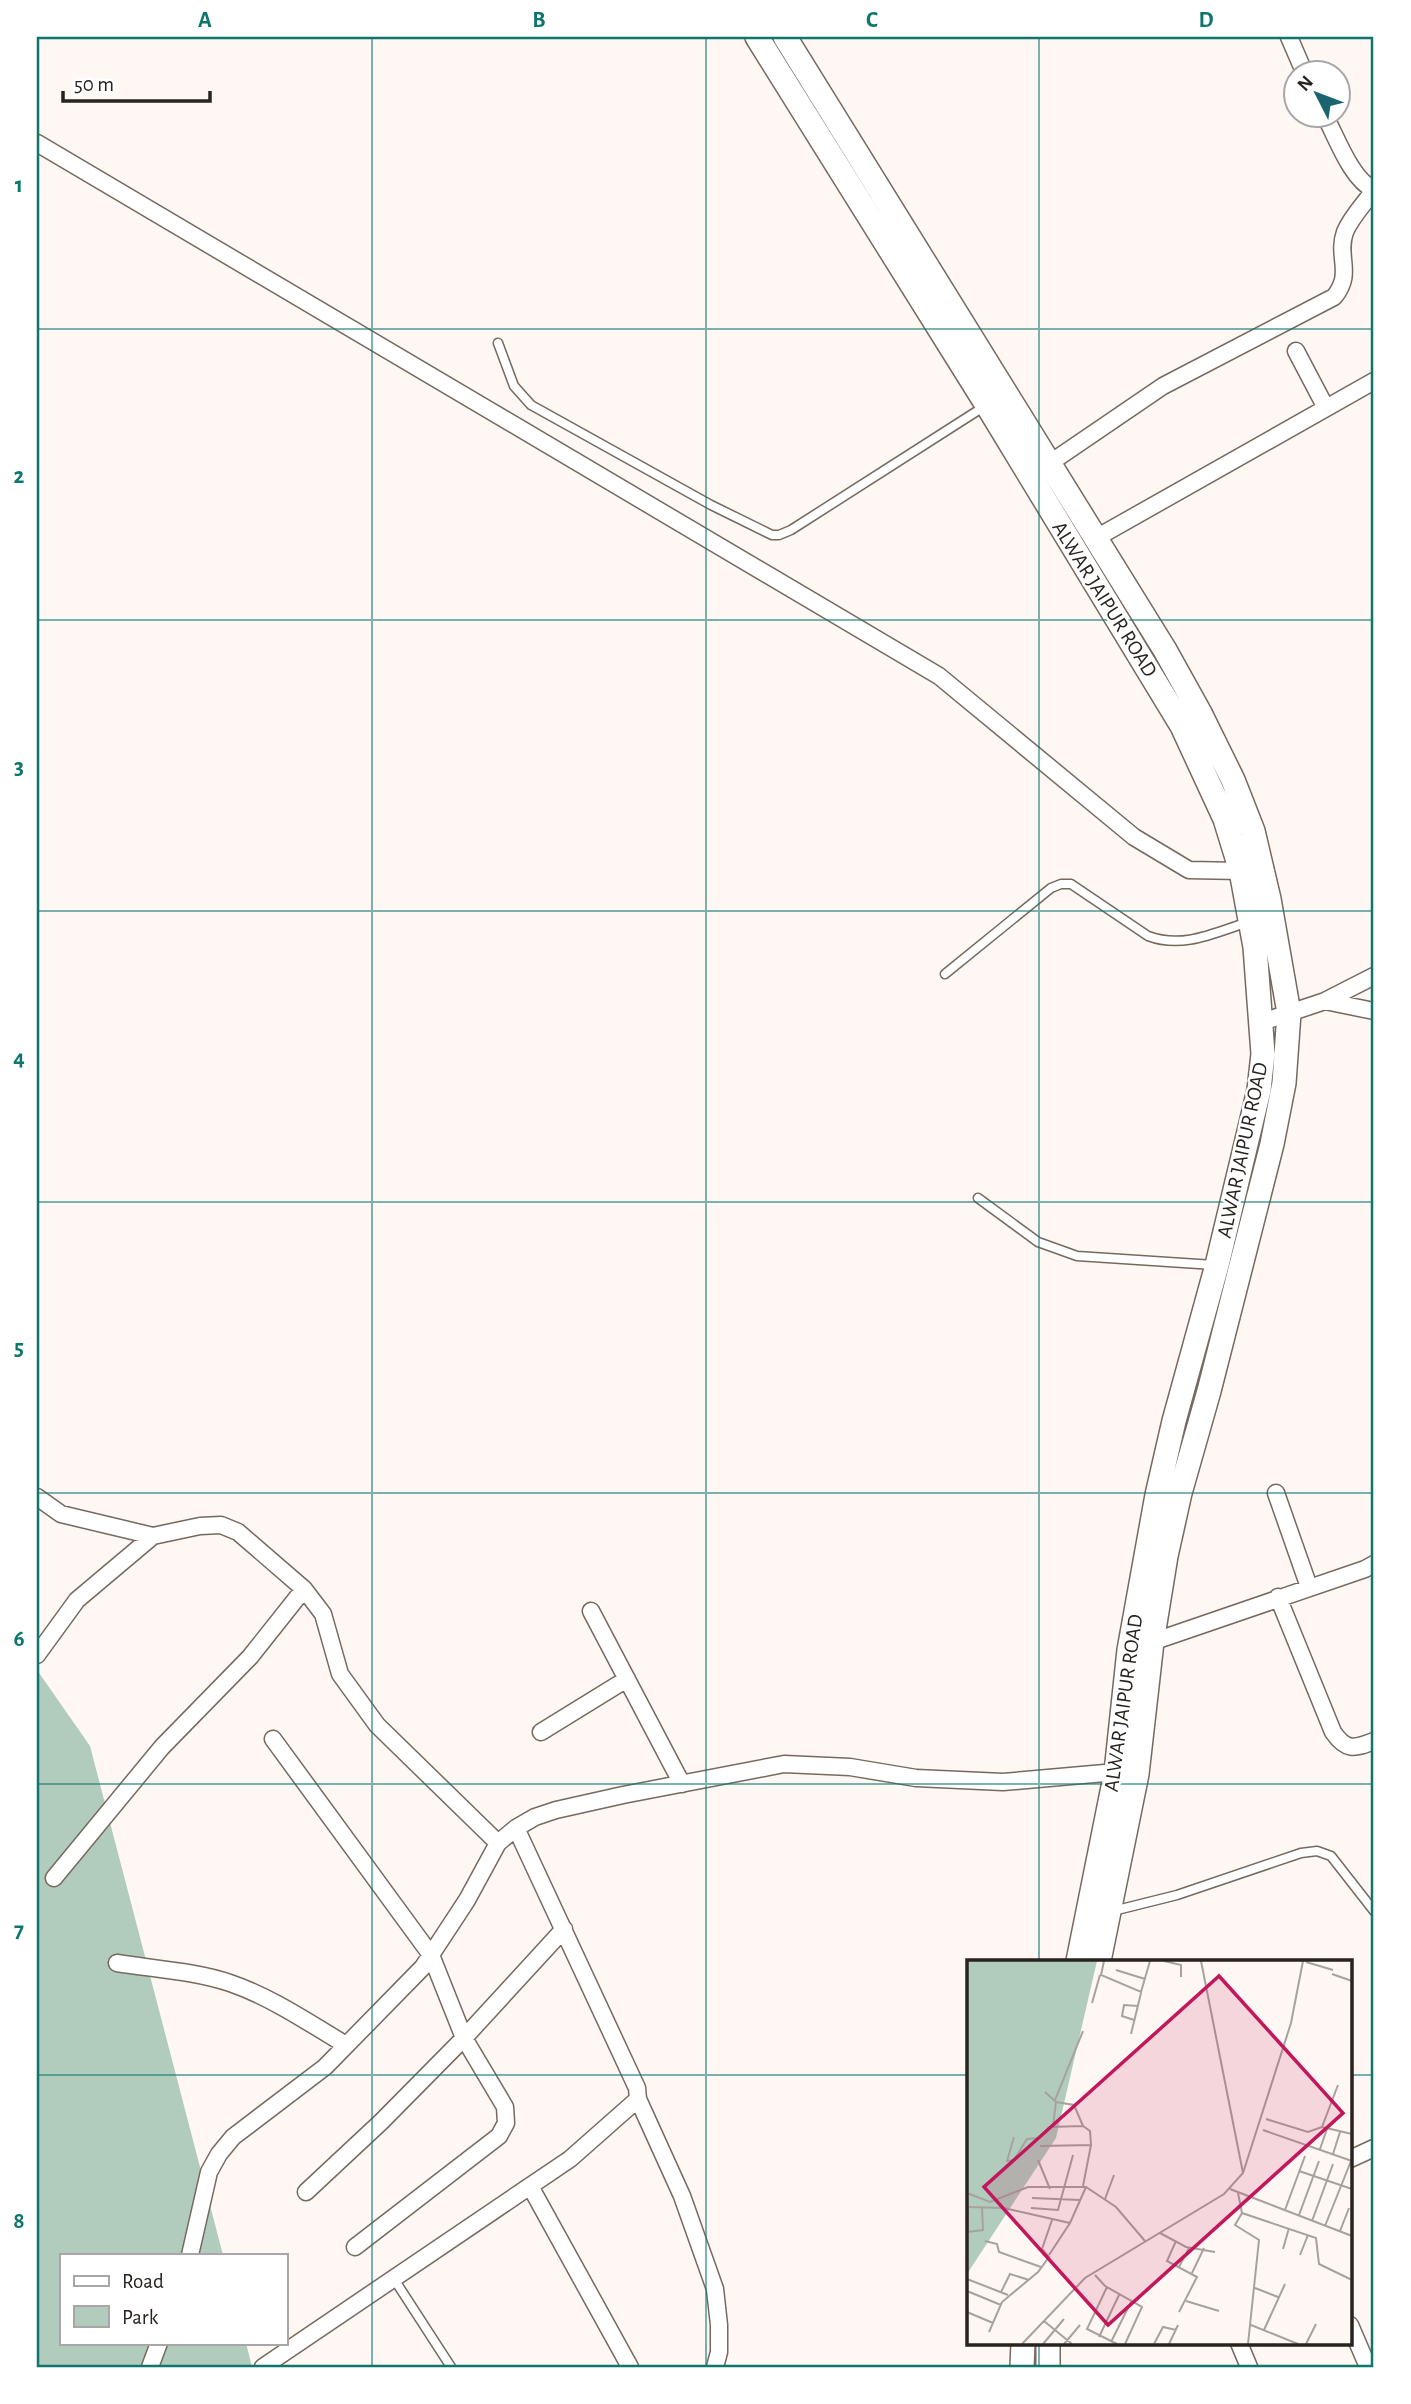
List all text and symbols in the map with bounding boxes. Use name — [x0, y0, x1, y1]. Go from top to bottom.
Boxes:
text: A — [198, 9, 212, 32]
text: B — [532, 9, 546, 32]
text: C — [866, 9, 878, 32]
text: D — [1198, 9, 1214, 32]
scale bar — [63, 60, 210, 104]
north arrow — [1282, 60, 1352, 130]
text: N — [1294, 72, 1317, 95]
text: 50 m — [74, 74, 114, 95]
text: 1 — [15, 174, 23, 197]
text: 2 — [14, 465, 25, 488]
street label: ALWAR JAIPUR ROAD — [1048, 518, 1161, 681]
text: 3 — [14, 756, 24, 779]
text: 4 — [13, 1047, 25, 1070]
street label: ALWAR JAIPUR ROAD — [1214, 1060, 1271, 1240]
text: 5 — [14, 1337, 24, 1360]
street label: ALWAR JAIPUR ROAD — [1101, 1613, 1146, 1793]
text: 6 — [13, 1628, 25, 1651]
text: 7 — [14, 1919, 24, 1942]
inset map — [967, 1960, 1352, 2344]
text: 8 — [13, 2210, 25, 2233]
legend — [60, 2254, 287, 2344]
text: Road — [122, 2271, 164, 2292]
text: Park — [122, 2307, 159, 2328]

